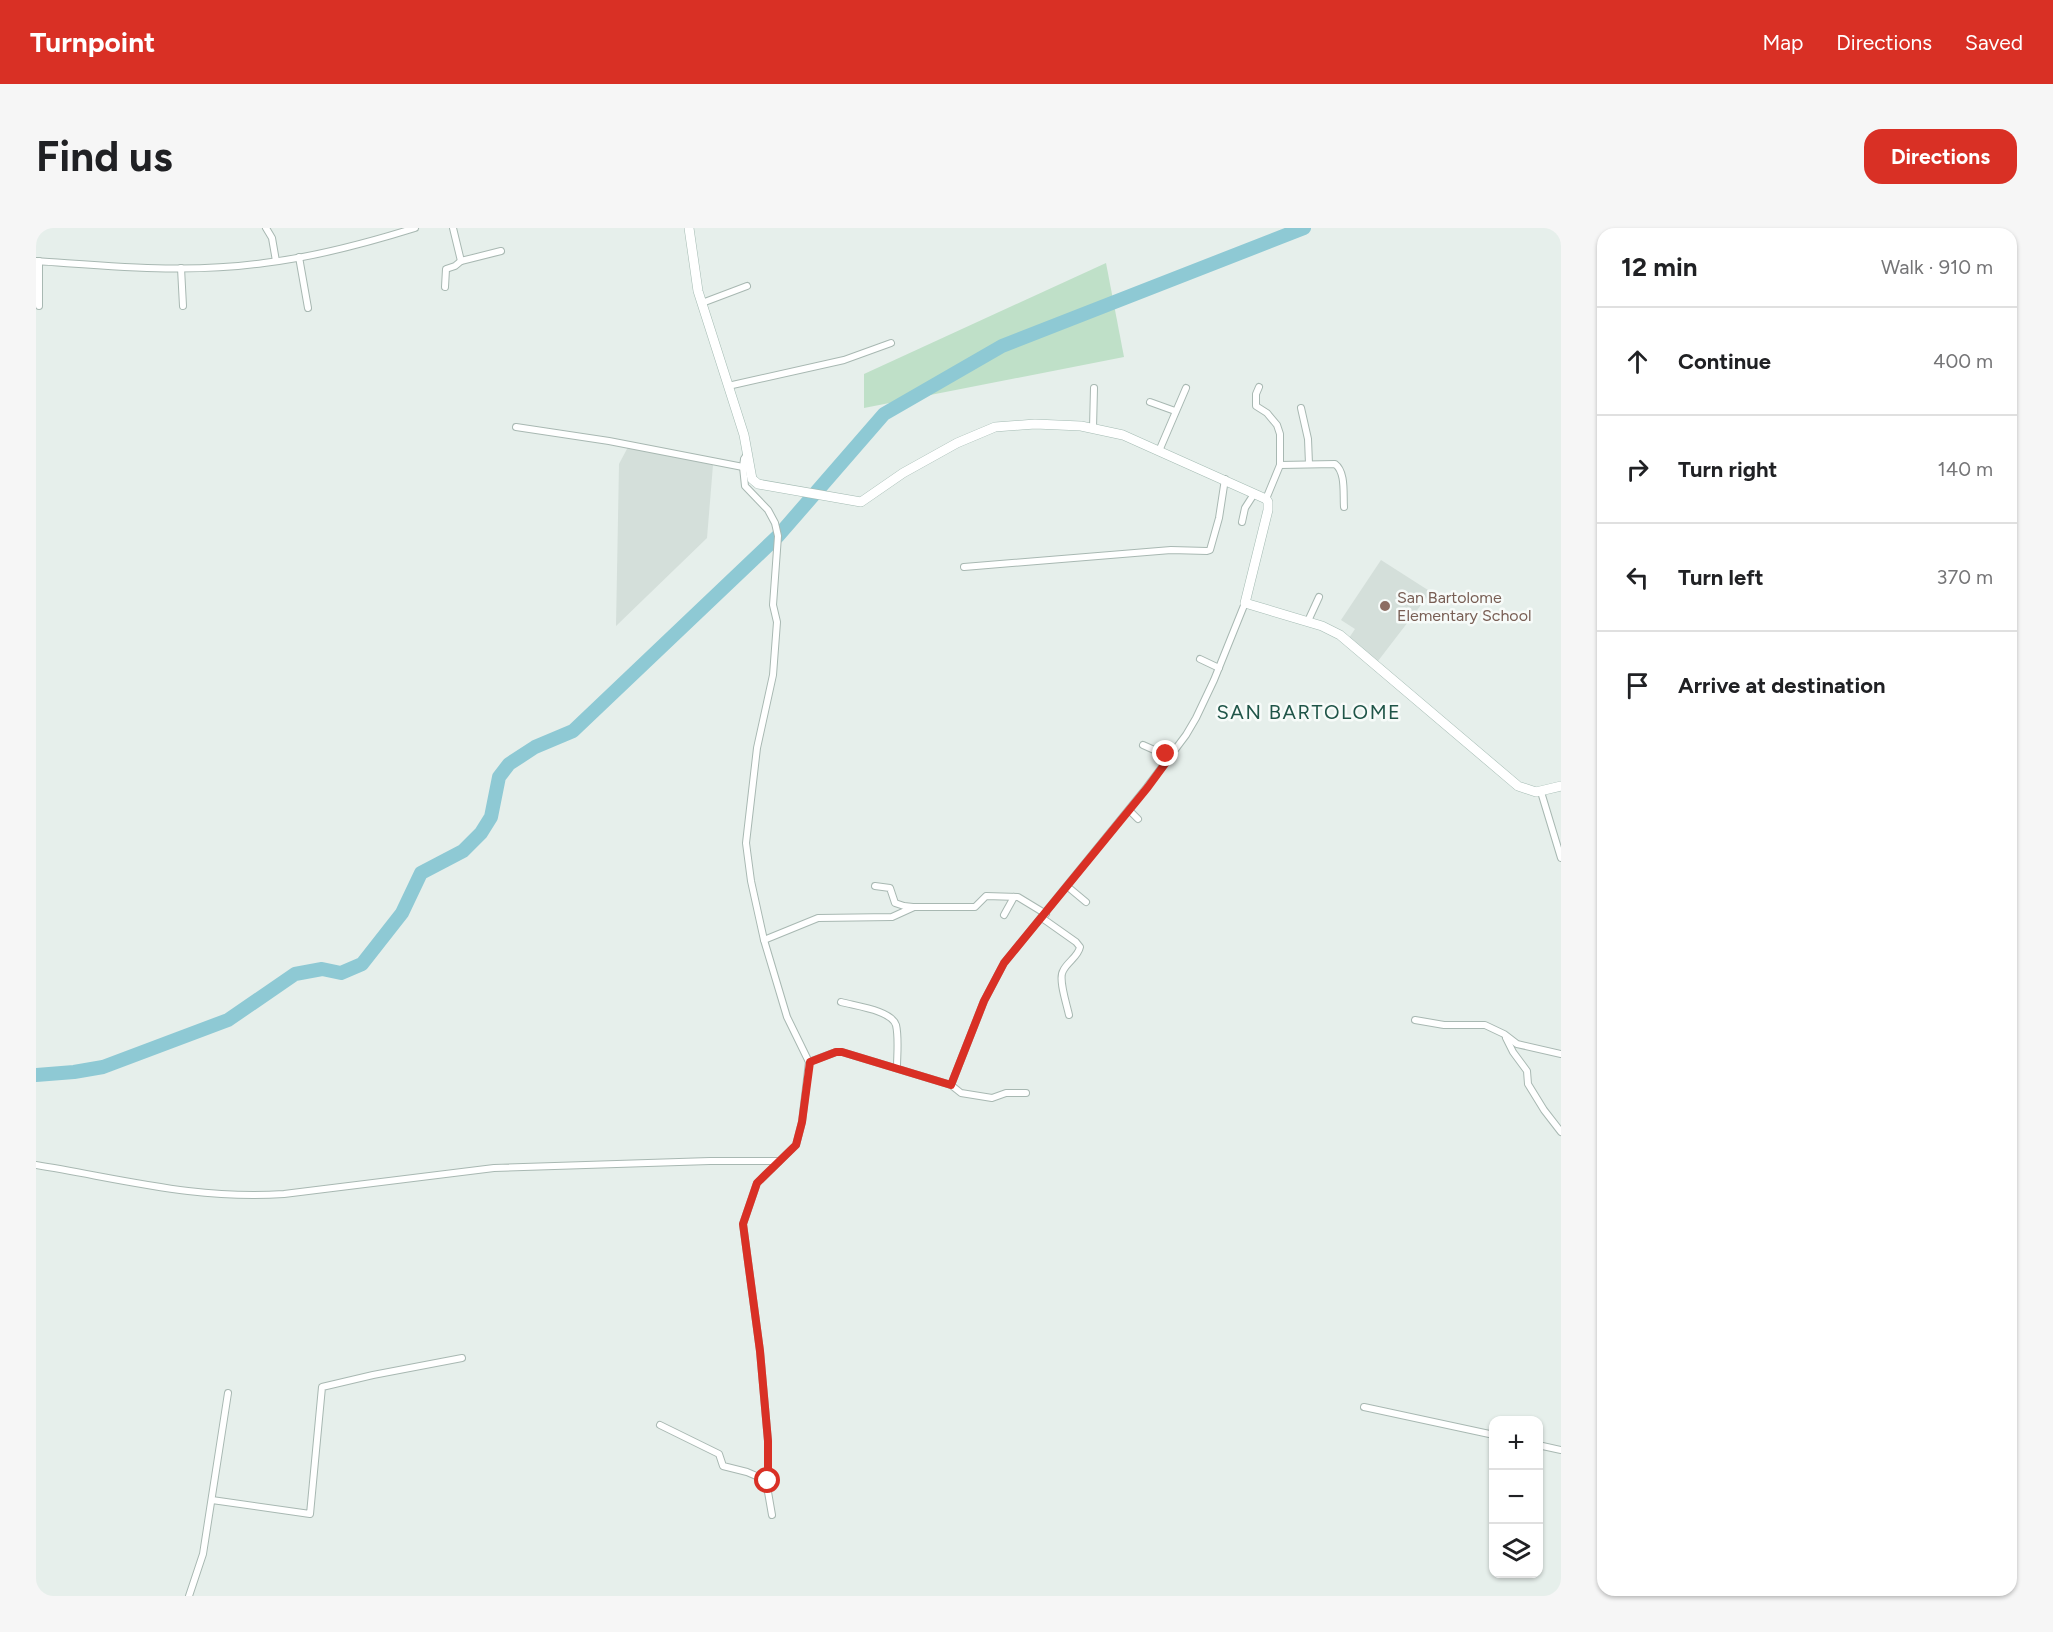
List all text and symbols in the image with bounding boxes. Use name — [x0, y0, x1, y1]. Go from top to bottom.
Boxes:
text: Turnpoint — [30, 25, 155, 59]
text: Map — [1762, 30, 1803, 55]
text: Directions — [1836, 30, 1932, 55]
text: Saved — [1965, 30, 2023, 55]
button: Directions — [1864, 129, 2017, 184]
text: Find us — [36, 131, 173, 182]
text: 12 min — [1621, 251, 1697, 283]
text: Walk · 910 m — [1881, 255, 1993, 279]
icon: ahead — [1621, 345, 1654, 378]
text: Continue — [1678, 348, 1771, 375]
text: 400 m — [1933, 349, 1993, 373]
icon: right — [1621, 453, 1654, 486]
text: Turn right — [1678, 456, 1777, 483]
text: 140 m — [1938, 457, 1993, 481]
icon: left — [1621, 561, 1654, 594]
text: Turn left — [1678, 564, 1764, 591]
text: 370 m — [1937, 565, 1993, 589]
place label: San Bartolome Elementary School — [1397, 588, 1531, 625]
marker: San Bartolome Elementary School — [1378, 599, 1392, 613]
icon: arrive — [1621, 669, 1654, 702]
text: Arrive at destination — [1678, 672, 1886, 699]
district label: SAN BARTOLOME — [1217, 700, 1401, 724]
route end — [1152, 740, 1178, 766]
map controls — [1489, 1416, 1543, 1578]
button: + — [1489, 1416, 1543, 1470]
route start — [754, 1467, 780, 1493]
button: − — [1489, 1470, 1543, 1524]
button: layers — [1489, 1524, 1543, 1578]

